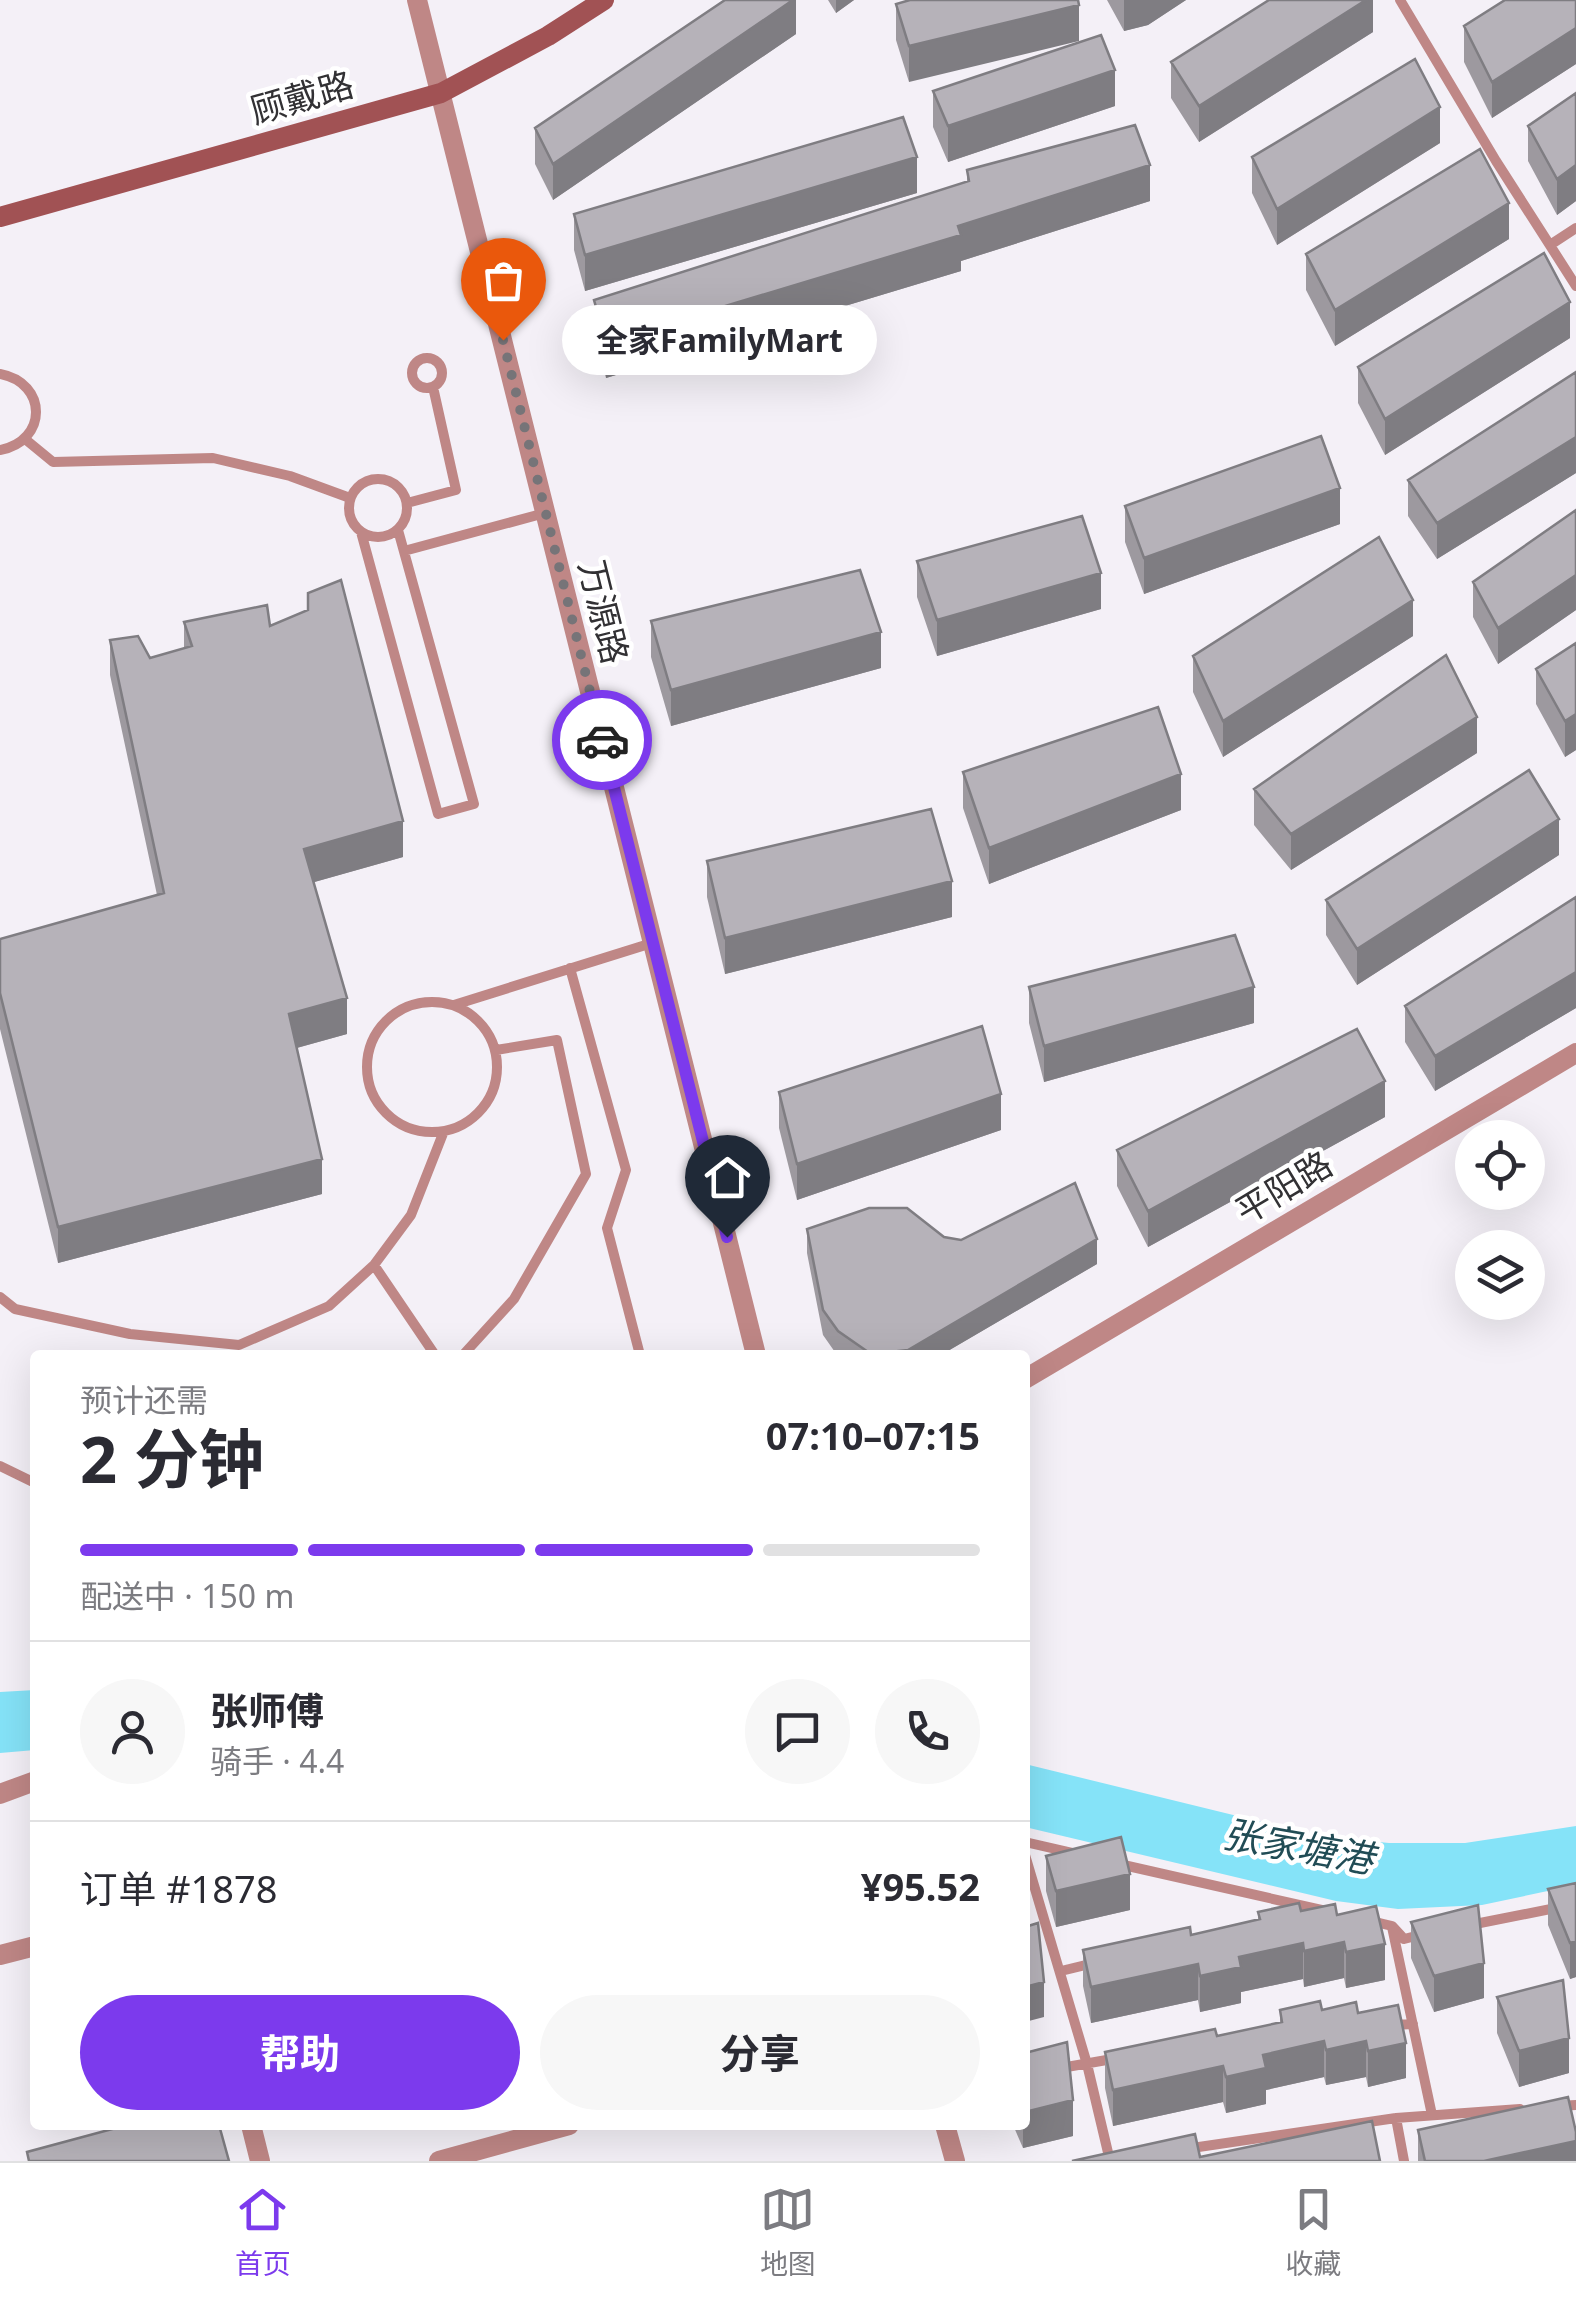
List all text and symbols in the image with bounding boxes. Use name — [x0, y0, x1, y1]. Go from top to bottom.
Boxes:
street label: 顾戴路 — [245, 59, 359, 134]
pin — [461, 238, 546, 341]
icon: bag — [476, 253, 531, 308]
callout: 全家FamilyMart — [563, 305, 878, 375]
text: 全家FamilyMart — [596, 318, 843, 361]
street label: 万源路 — [569, 555, 640, 668]
courier — [552, 690, 652, 790]
icon: car — [575, 713, 630, 768]
map controls — [1455, 1120, 1545, 1320]
button: locate — [1455, 1120, 1545, 1210]
pin — [685, 1135, 770, 1238]
street label: 平阳路 — [1226, 1140, 1340, 1234]
icon: home — [700, 1150, 755, 1205]
button: layers — [1455, 1230, 1545, 1320]
text: 预计还需 — [80, 1378, 208, 1421]
text: 07:10–07:15 — [766, 1409, 980, 1461]
text: 2 分钟 — [80, 1414, 264, 1502]
text: 配送中 · 150 m — [80, 1574, 294, 1617]
button: person — [80, 1679, 185, 1784]
button: chat — [745, 1679, 850, 1784]
button: phone — [875, 1679, 980, 1784]
text: 张师傅 — [210, 1684, 324, 1736]
text: 骑手 · 4.4 — [210, 1739, 344, 1782]
water label: 张家塘港 — [1219, 1806, 1383, 1885]
text: ¥95.52 — [861, 1860, 980, 1912]
text: 订单 #1878 — [80, 1862, 277, 1914]
button: 帮助 — [80, 1995, 520, 2110]
button: 分享 — [540, 1995, 980, 2110]
tab: 首页 — [235, 2182, 291, 2282]
tab: 地图 — [760, 2182, 816, 2282]
tab: 收藏 — [1285, 2182, 1341, 2282]

